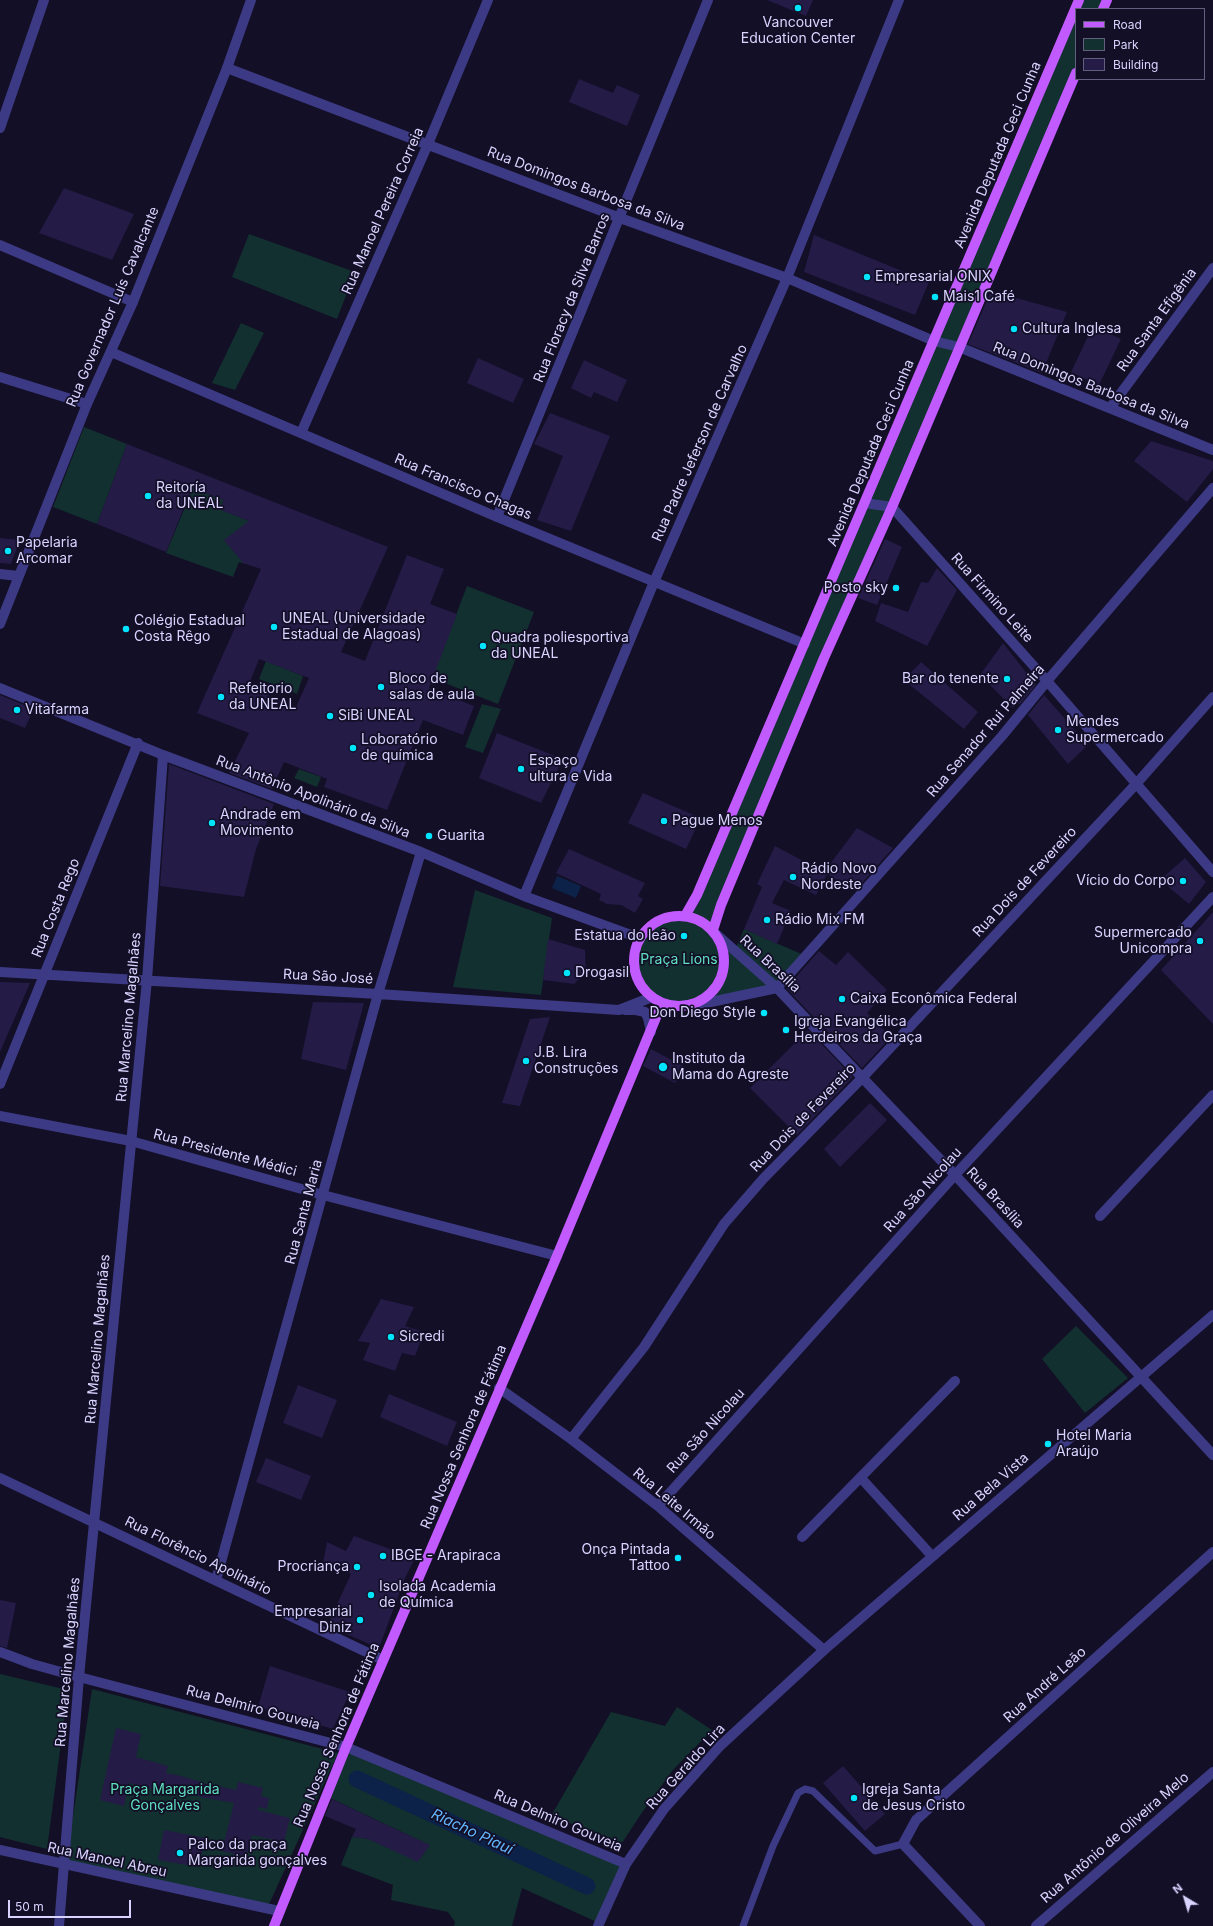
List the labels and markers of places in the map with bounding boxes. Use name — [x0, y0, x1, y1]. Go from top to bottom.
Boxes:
marker: Vancouver Education Center — [793, 3, 803, 13]
place label: Vancouver Education Center — [741, 15, 855, 48]
place label: Empresarial ONIX — [875, 269, 991, 285]
marker: Empresarial ONIX — [862, 272, 872, 282]
place label: Mais1 Café — [943, 289, 1015, 305]
marker: Mais1 Café — [930, 292, 940, 302]
place label: Cultura Inglesa — [1022, 321, 1121, 337]
marker: Cultura Inglesa — [1009, 324, 1019, 334]
place label: Reitoría da UNEAL — [156, 480, 223, 512]
marker: Reitoría da UNEAL — [143, 491, 153, 501]
place label: Papelaria Arcomar — [16, 535, 78, 568]
marker: Papelaria Arcomar — [3, 546, 13, 556]
place label: Posto sky — [824, 580, 888, 596]
marker: Posto sky — [891, 583, 901, 593]
place label: UNEAL (Universidade Estadual de Alagoas) — [282, 611, 425, 644]
place label: Colégio Estadual Costa Rêgo — [134, 613, 245, 646]
marker: UNEAL (Universidade Estadual de Alagoas) — [269, 622, 279, 632]
marker: Colégio Estadual Costa Rêgo — [121, 624, 131, 634]
place label: Quadra poliesportiva da UNEAL — [491, 630, 629, 662]
marker: Quadra poliesportiva da UNEAL — [478, 641, 488, 651]
place label: Bloco de salas de aula — [389, 671, 475, 704]
place label: Bar do tenente — [902, 671, 999, 687]
marker: Bar do tenente — [1002, 674, 1012, 684]
place label: Refeitorio da UNEAL — [229, 681, 296, 714]
marker: Bloco de salas de aula — [376, 682, 386, 692]
marker: Refeitorio da UNEAL — [216, 692, 226, 702]
place label: Vitafarma — [25, 702, 89, 718]
marker: Vitafarma — [12, 705, 22, 715]
place label: SiBi UNEAL — [338, 708, 414, 724]
marker: SiBi UNEAL — [325, 711, 335, 721]
place label: Mendes Supermercado — [1066, 714, 1164, 746]
marker: Mendes Supermercado — [1053, 725, 1063, 735]
place label: Loboratório de química — [361, 732, 438, 764]
marker: Loboratório de química — [348, 743, 358, 753]
place label: Espaço ultura e Vida — [529, 753, 612, 786]
marker: Espaço ultura e Vida — [516, 764, 526, 774]
place label: Andrade em Movimento — [220, 807, 301, 840]
place label: Pague Menos — [672, 813, 763, 829]
marker: Pague Menos — [659, 816, 669, 826]
marker: Andrade em Movimento — [207, 818, 217, 828]
place label: Guarita — [437, 828, 485, 844]
marker: Guarita — [424, 831, 434, 841]
place label: Rádio Novo Nordeste — [801, 861, 877, 894]
marker: Rádio Novo Nordeste — [788, 872, 798, 882]
place label: Vício do Corpo — [1076, 873, 1175, 889]
marker: Vício do Corpo — [1178, 876, 1188, 886]
place label: Rádio Mix FM — [775, 912, 865, 928]
marker: Rádio Mix FM — [762, 915, 772, 925]
place label: Supermercado Unicompra — [1094, 925, 1192, 958]
place label: Estatua do leão — [574, 928, 676, 944]
marker: Estatua do leão — [679, 931, 689, 941]
marker: Supermercado Unicompra — [1195, 936, 1205, 946]
place label: Drogasil — [575, 965, 629, 981]
marker: Drogasil — [562, 968, 572, 978]
place label: Caixa Econômica Federal — [850, 991, 1017, 1007]
marker: Caixa Econômica Federal — [837, 994, 847, 1004]
place label: Don Diego Style — [649, 1005, 756, 1021]
marker: Don Diego Style — [759, 1008, 769, 1018]
place label: Igreja Evangélica Herdeiros da Graça — [794, 1014, 922, 1046]
marker: Igreja Evangélica Herdeiros da Graça — [781, 1025, 791, 1035]
place label: J.B. Lira Construções — [534, 1045, 618, 1078]
place label: Instituto da Mama do Agreste — [672, 1051, 789, 1084]
marker: J.B. Lira Construções — [521, 1056, 531, 1066]
marker: Instituto da Mama do Agreste — [657, 1061, 669, 1073]
place label: Sicredi — [399, 1329, 445, 1345]
marker: Sicredi — [386, 1332, 396, 1342]
place label: Hotel Maria Araújo — [1056, 1428, 1132, 1460]
marker: Hotel Maria Araújo — [1043, 1439, 1053, 1449]
place label: Onça Pintada Tattoo — [582, 1542, 670, 1574]
place label: IBGE - Arapiraca — [391, 1548, 501, 1564]
marker: IBGE - Arapiraca — [378, 1551, 388, 1561]
marker: Onça Pintada Tattoo — [673, 1553, 683, 1563]
place label: Procriança — [278, 1559, 349, 1575]
marker: Procriança — [352, 1562, 362, 1572]
place label: Isolada Academia de Química — [379, 1579, 496, 1612]
marker: Isolada Academia de Química — [366, 1590, 376, 1600]
place label: Empresarial Diniz — [274, 1604, 352, 1636]
marker: Empresarial Diniz — [355, 1615, 365, 1625]
place label: Igreja Santa de Jesus Cristo — [862, 1782, 965, 1814]
marker: Igreja Santa de Jesus Cristo — [849, 1793, 859, 1803]
place label: Palco da praça Margarida gonçalves — [188, 1837, 327, 1870]
marker: Palco da praça Margarida gonçalves — [175, 1848, 185, 1858]

